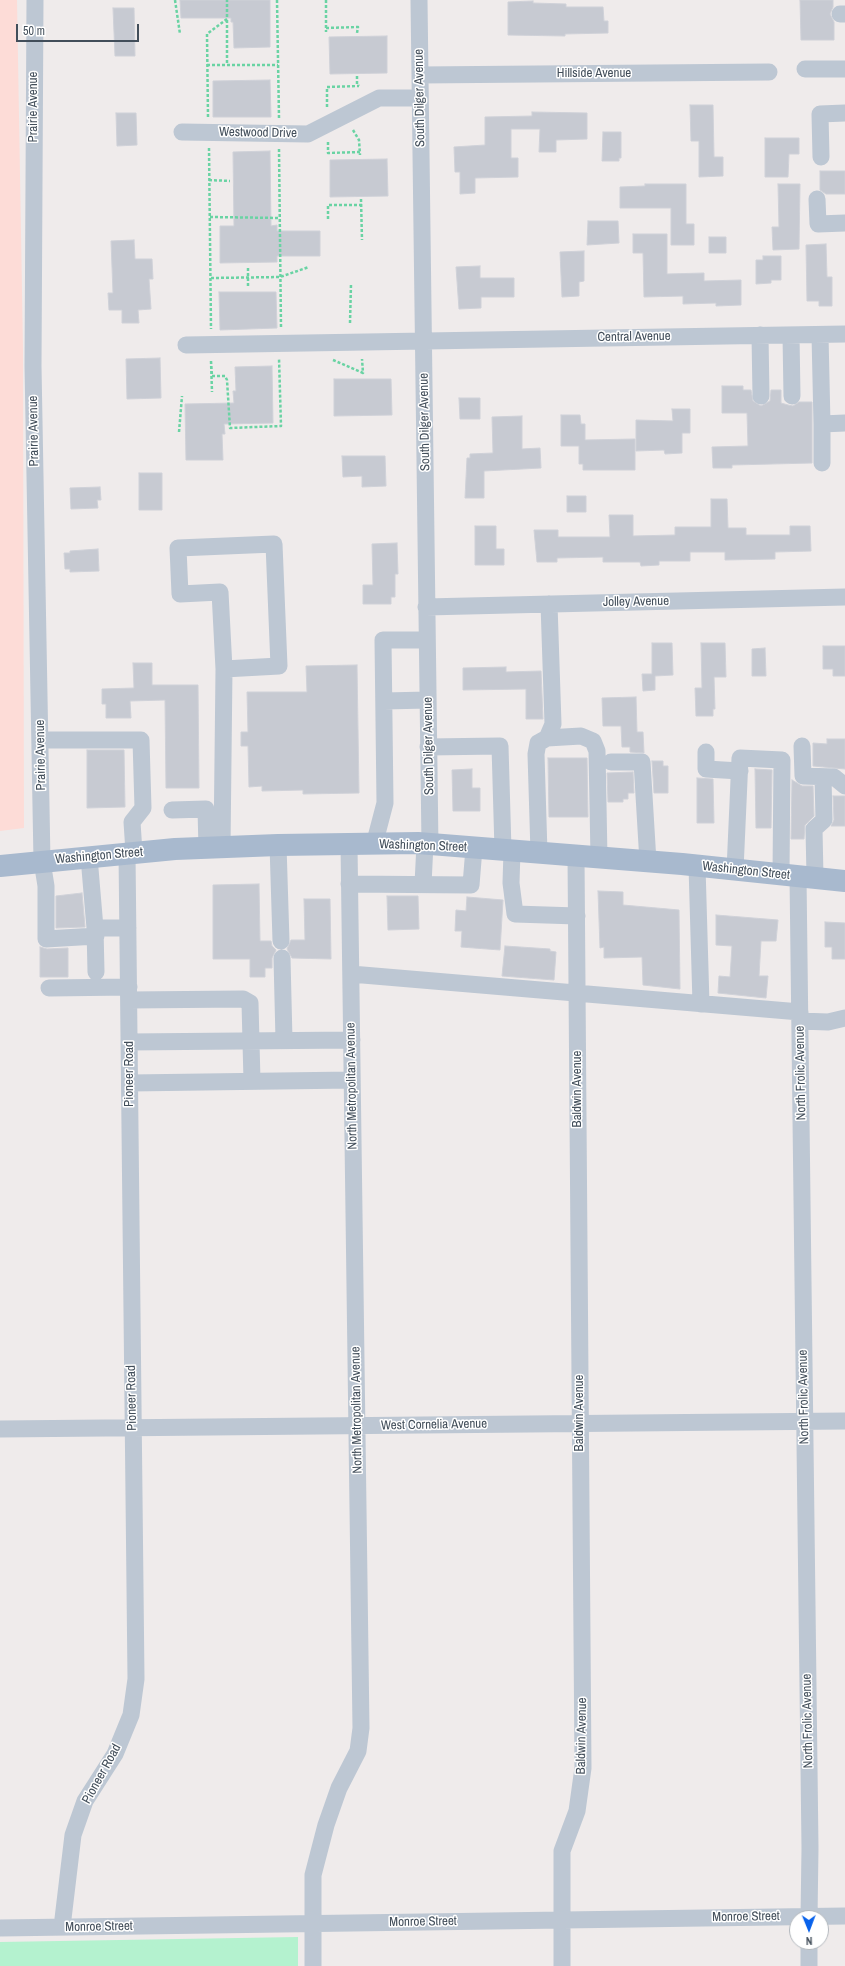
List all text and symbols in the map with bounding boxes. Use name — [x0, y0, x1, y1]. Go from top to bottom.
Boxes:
scale bar — [18, 16, 141, 42]
text: 50 m — [23, 23, 45, 39]
street label: South Dilger Avenue — [411, 49, 429, 147]
street label: Hillside Avenue — [557, 66, 631, 82]
street label: Prairie Avenue — [26, 72, 42, 142]
street label: Westwood Drive — [219, 125, 297, 141]
street label: Central Avenue — [597, 329, 671, 345]
street label: South Dilger Avenue — [416, 373, 434, 471]
street label: Prairie Avenue — [26, 395, 42, 467]
street label: Jolley Avenue — [603, 594, 669, 610]
street label: South Dilger Avenue — [420, 697, 438, 795]
street label: Prairie Avenue — [33, 719, 49, 791]
street label: Washington Street — [379, 837, 467, 855]
street label: Washington Street — [55, 844, 143, 868]
street label: Washington Street — [701, 859, 791, 883]
street label: North Metropolitan Avenue — [343, 1022, 361, 1150]
street label: North Frolic Avenue — [792, 1026, 810, 1120]
street label: Pioneer Road — [122, 1041, 138, 1107]
street label: Baldwin Avenue — [570, 1051, 586, 1127]
street label: North Metropolitan Avenue — [348, 1346, 366, 1474]
street label: North Frolic Avenue — [795, 1350, 813, 1444]
street label: Pioneer Road — [124, 1365, 140, 1431]
street label: Baldwin Avenue — [572, 1375, 588, 1451]
street label: West Cornelia Avenue — [381, 1416, 487, 1434]
street label: North Frolic Avenue — [799, 1674, 817, 1768]
street label: Baldwin Avenue — [574, 1697, 590, 1775]
street label: Pioneer Road — [79, 1741, 125, 1807]
street label: Monroe Street — [712, 1909, 780, 1925]
north arrow — [789, 1910, 829, 1950]
street label: Monroe Street — [389, 1914, 457, 1930]
street label: Monroe Street — [65, 1919, 133, 1935]
text: N — [806, 1934, 813, 1948]

